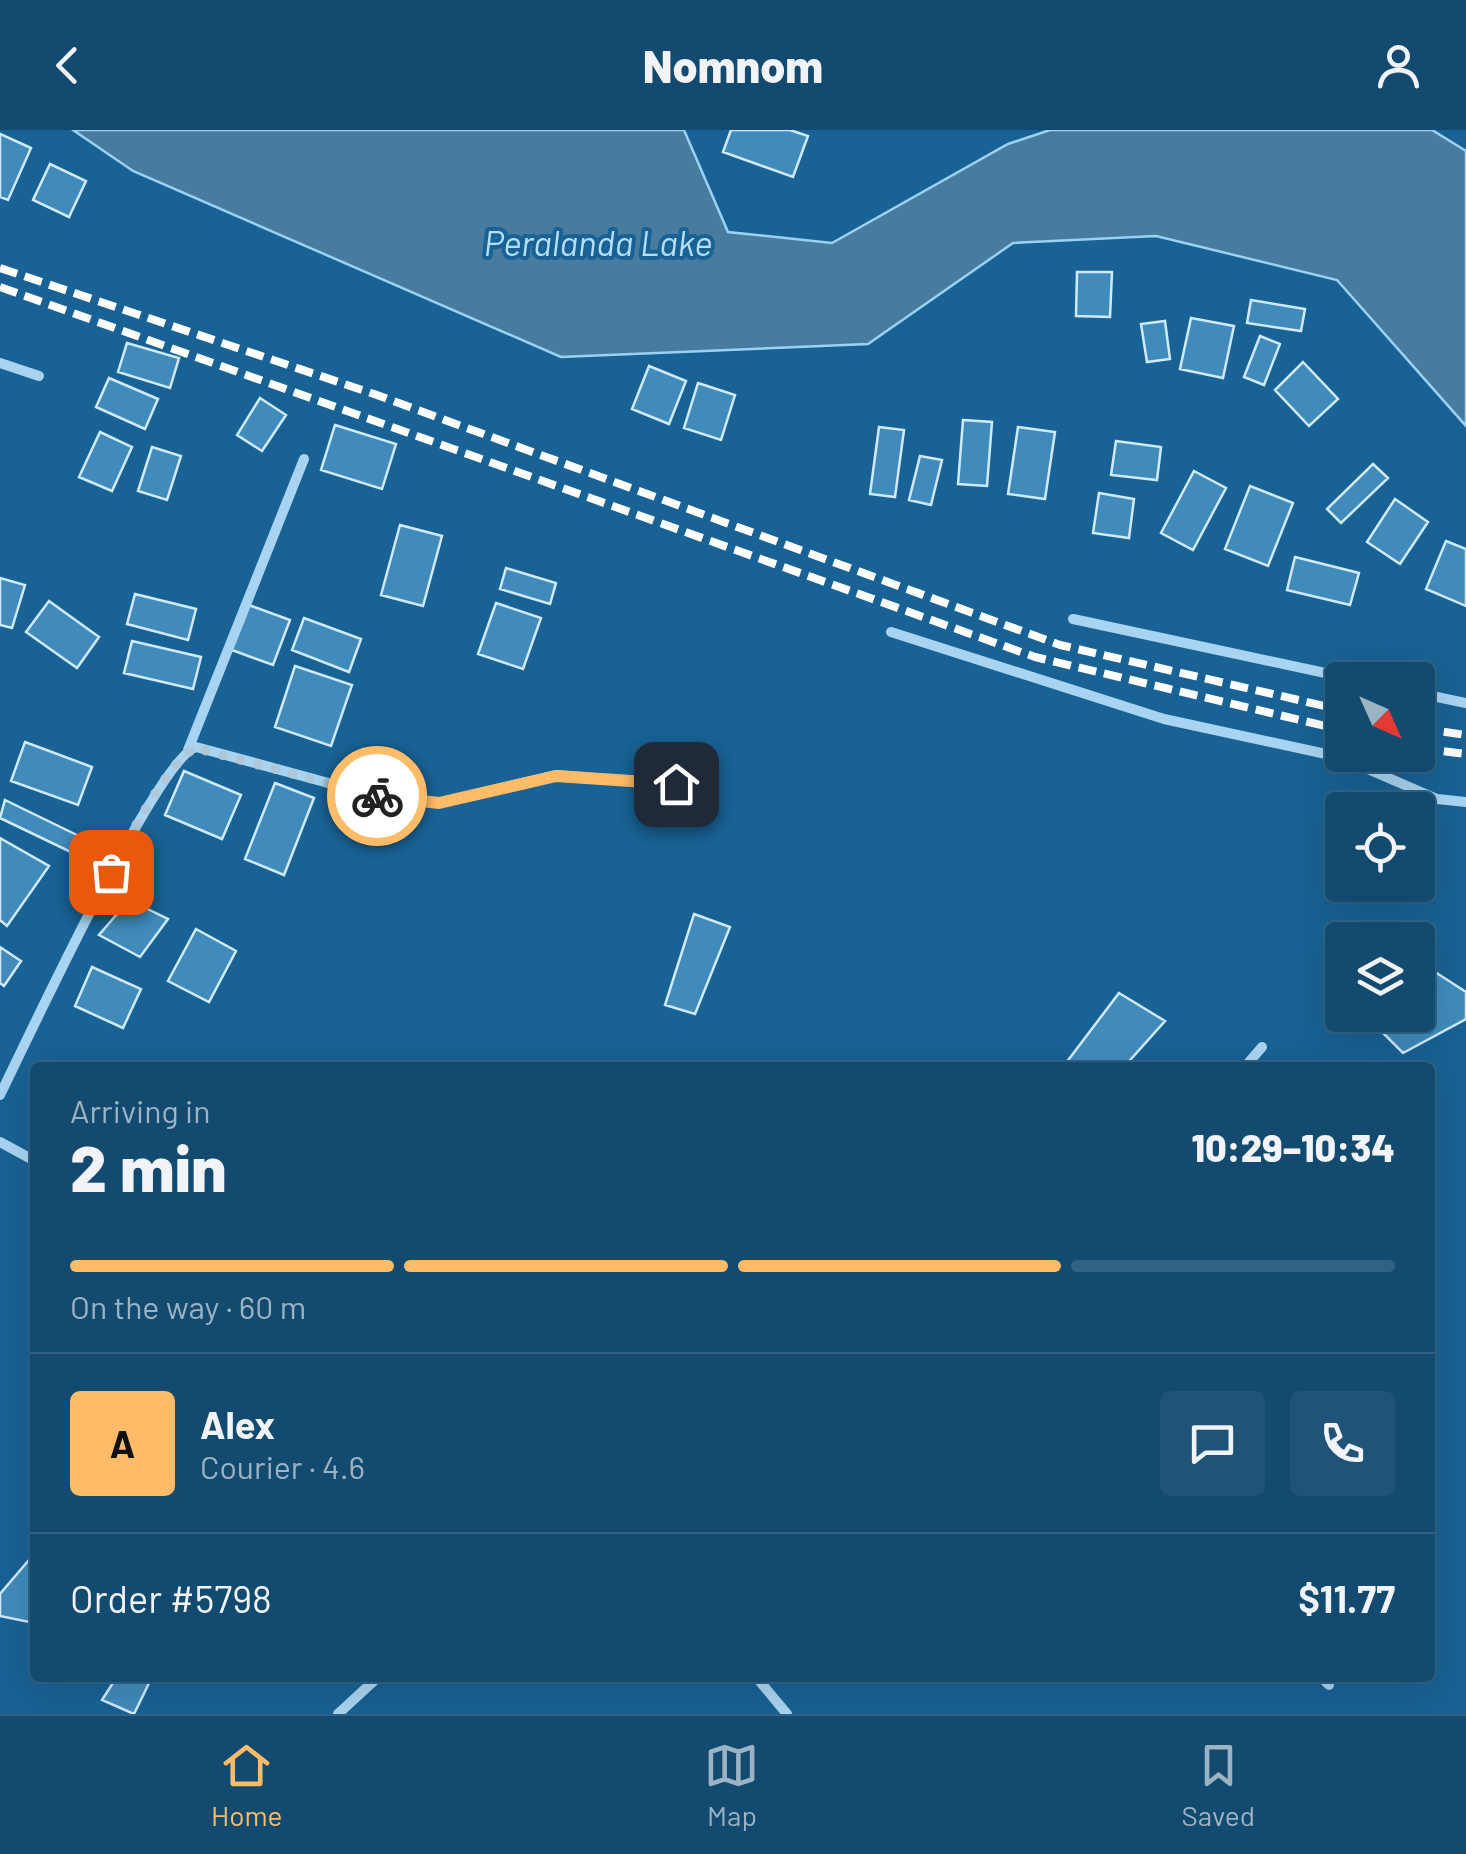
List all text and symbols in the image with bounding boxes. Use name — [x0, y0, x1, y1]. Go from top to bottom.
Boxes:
icon: back — [40, 38, 95, 93]
text: Nomnom — [643, 38, 823, 92]
icon: person — [1371, 38, 1426, 93]
water label: Peralanda Lake — [484, 221, 712, 263]
north arrow — [1325, 662, 1435, 772]
map controls — [1325, 662, 1435, 1032]
pin — [634, 742, 719, 827]
courier — [327, 746, 427, 846]
icon: home — [649, 757, 704, 812]
icon: bike — [350, 769, 405, 824]
button: locate — [1325, 792, 1435, 902]
pin — [69, 830, 154, 915]
icon: bag — [84, 845, 139, 900]
button: layers — [1325, 922, 1435, 1032]
text: Arriving in — [70, 1091, 210, 1129]
text: 10:29–10:34 — [1191, 1124, 1395, 1170]
text: 2 min — [70, 1127, 227, 1205]
text: On the way · 60 m — [70, 1287, 306, 1325]
button: chat — [1160, 1391, 1265, 1496]
button: phone — [1290, 1391, 1395, 1496]
text: Alex — [200, 1401, 275, 1447]
text: A — [110, 1420, 135, 1466]
text: Courier · 4.6 — [200, 1447, 365, 1485]
text: Order #5798 — [70, 1575, 272, 1621]
text: $11.77 — [1298, 1575, 1395, 1621]
tab: Home — [211, 1738, 282, 1832]
tab: Map — [704, 1738, 759, 1832]
tab: Saved — [1182, 1738, 1255, 1832]

